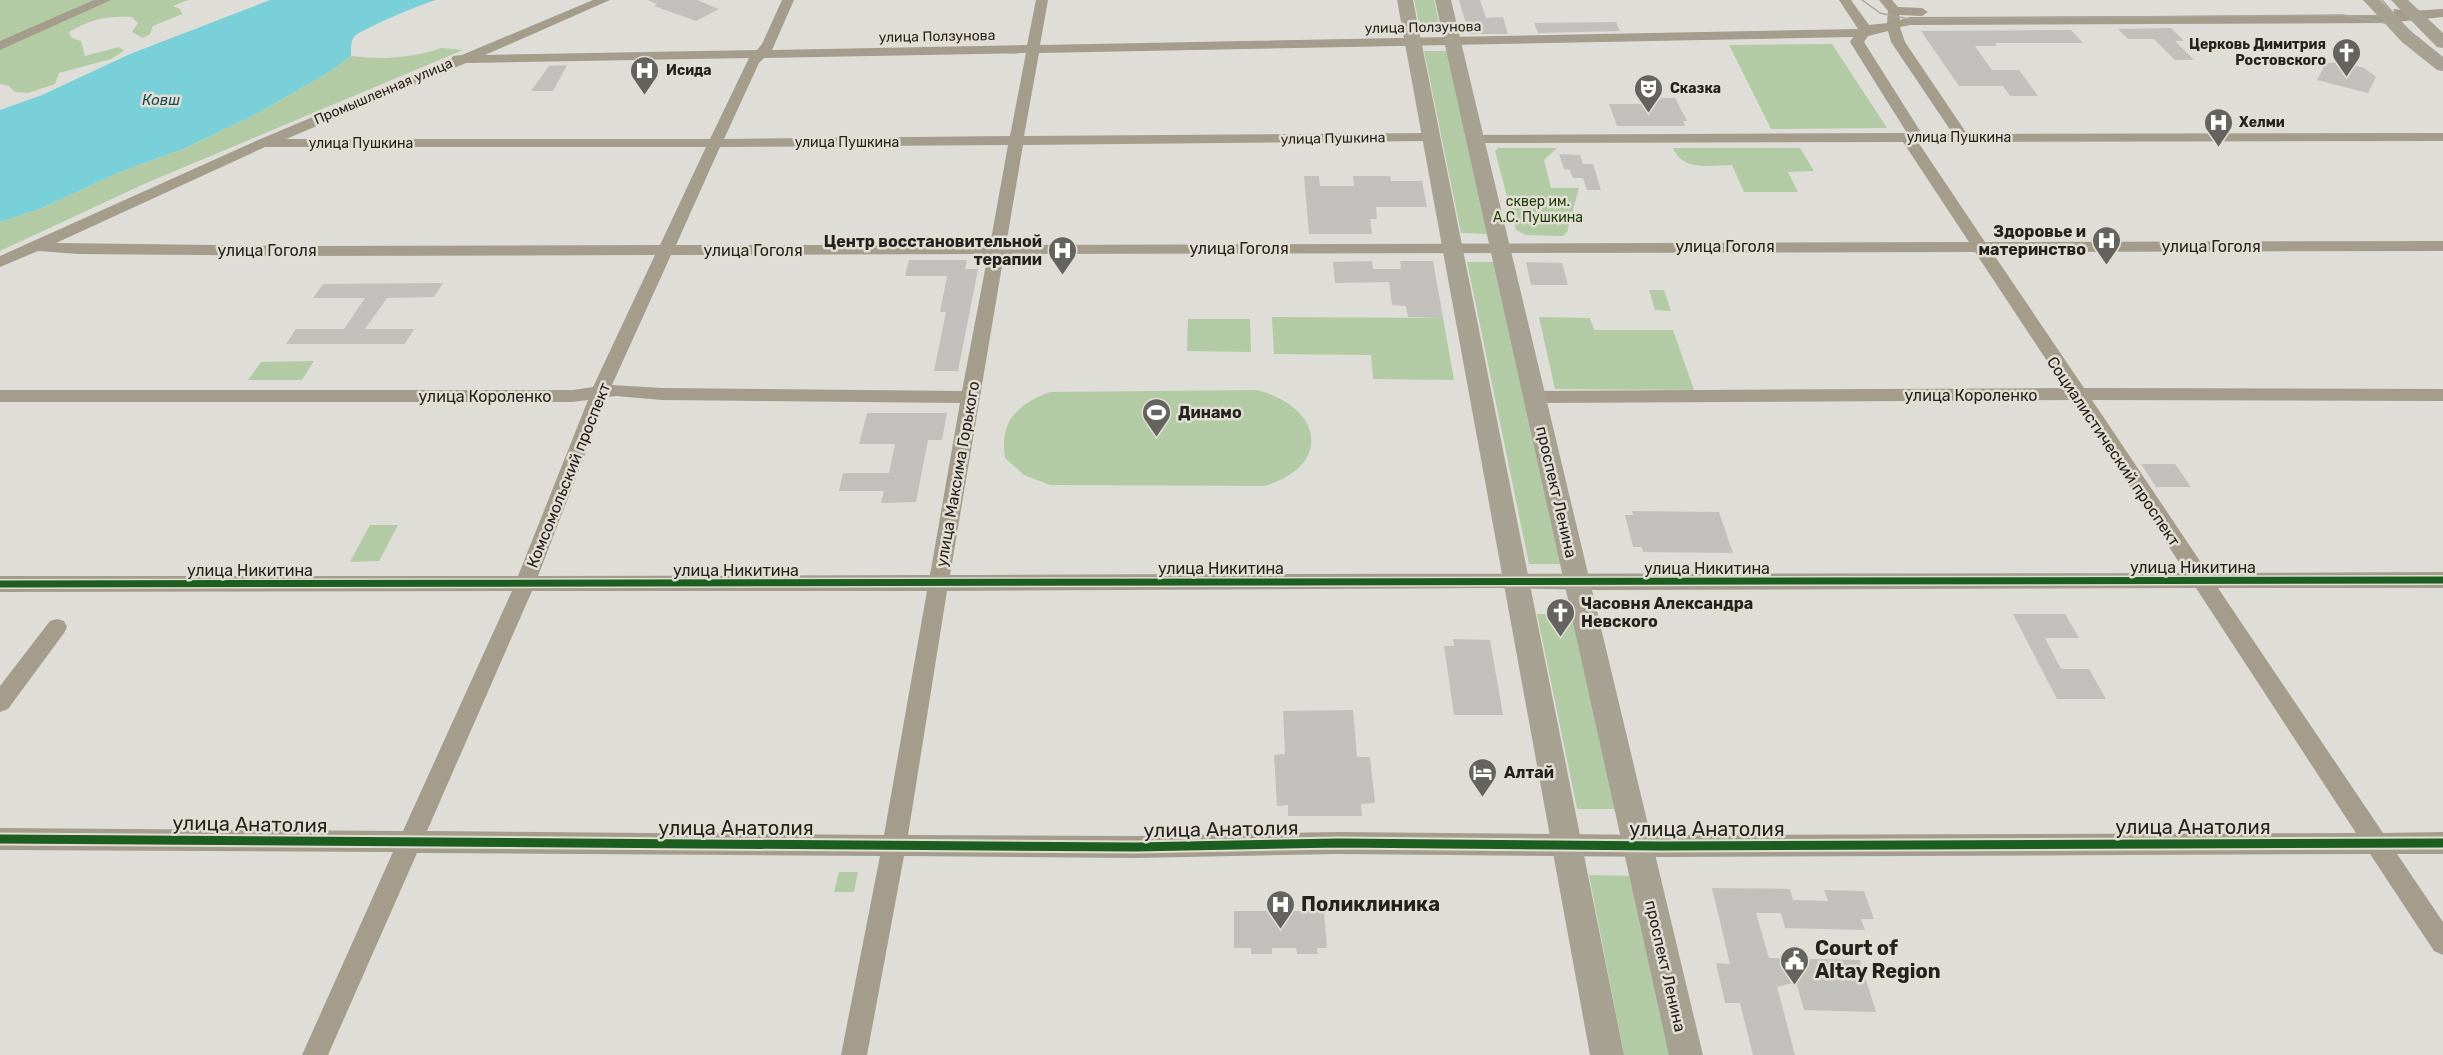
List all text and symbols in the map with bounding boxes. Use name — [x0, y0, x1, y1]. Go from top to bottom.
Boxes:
street label: улица Ползунова — [1365, 18, 1481, 37]
street label: улица Ползунова — [879, 27, 995, 46]
place label: Церковь Димитрия Ростовского — [2189, 36, 2326, 69]
church icon: Церковь Димитрия Ростовского — [2331, 36, 2363, 78]
hospital icon: Исида — [629, 54, 661, 96]
street label: Промышленная улица — [311, 55, 455, 128]
place label: Исида — [666, 62, 712, 79]
theatre icon: Сказка — [1633, 72, 1665, 114]
place label: Сказка — [1670, 80, 1721, 97]
water label: Ковш — [142, 91, 180, 109]
hospital icon: Хелми — [2202, 106, 2234, 148]
place label: Хелми — [2239, 114, 2285, 131]
street label: улица Пушкина — [1281, 129, 1385, 148]
street label: улица Пушкина — [1907, 129, 2011, 146]
street label: улица Пушкина — [795, 134, 899, 151]
street label: улица Пушкина — [309, 135, 413, 152]
park label: сквер им. А.С. Пушкина — [1493, 193, 1583, 226]
place label: Здоровье и материнство — [1979, 222, 2086, 259]
hospital icon: Здоровье и материнство — [2091, 224, 2123, 266]
place label: Центр восстановительной терапии — [824, 232, 1042, 269]
hospital icon: Центр восстановительной терапии — [1047, 234, 1079, 276]
street label: улица Гоголя — [1675, 237, 1775, 256]
street label: улица Гоголя — [2161, 237, 2261, 256]
street label: улица Гоголя — [1189, 239, 1289, 258]
street label: улица Гоголя — [217, 241, 317, 260]
street label: улица Гоголя — [703, 241, 803, 260]
street label: Социалистический проспект — [2043, 353, 2184, 550]
street label: Комсомольский проспект — [523, 380, 614, 571]
street label: улица Максима Горького — [932, 380, 983, 568]
street label: улица Короленко — [1905, 386, 2037, 405]
street label: улица Короленко — [419, 387, 551, 406]
sports icon: Динамо — [1141, 396, 1173, 438]
place label: Динамо — [1178, 403, 1242, 422]
street label: проспект Ленина — [1532, 424, 1581, 560]
street label: улица Никитина — [2130, 558, 2256, 577]
street label: улица Никитина — [1158, 559, 1284, 578]
street label: улица Никитина — [1644, 559, 1770, 578]
street label: улица Никитина — [187, 561, 313, 580]
street label: улица Никитина — [673, 561, 799, 580]
place label: Часовня Александра Невского — [1581, 594, 1753, 631]
church icon: Часовня Александра Невского — [1544, 596, 1576, 638]
hotel icon: Алтай — [1467, 756, 1499, 798]
place label: Алтай — [1504, 763, 1554, 782]
street label: улица Анатолия — [172, 811, 328, 837]
street label: улица Анатолия — [2115, 815, 2271, 839]
street label: улица Анатолия — [658, 816, 814, 840]
street label: улица Анатолия — [1143, 816, 1299, 842]
street label: улица Анатолия — [1629, 817, 1785, 841]
hospital icon: Поликлиника — [1264, 888, 1296, 930]
place label: Поликлиника — [1301, 892, 1440, 916]
street label: проспект Ленина — [1641, 898, 1690, 1034]
place label: Court of Altay Region — [1815, 936, 1941, 983]
public building icon: Court of Altay Region — [1778, 944, 1810, 986]

